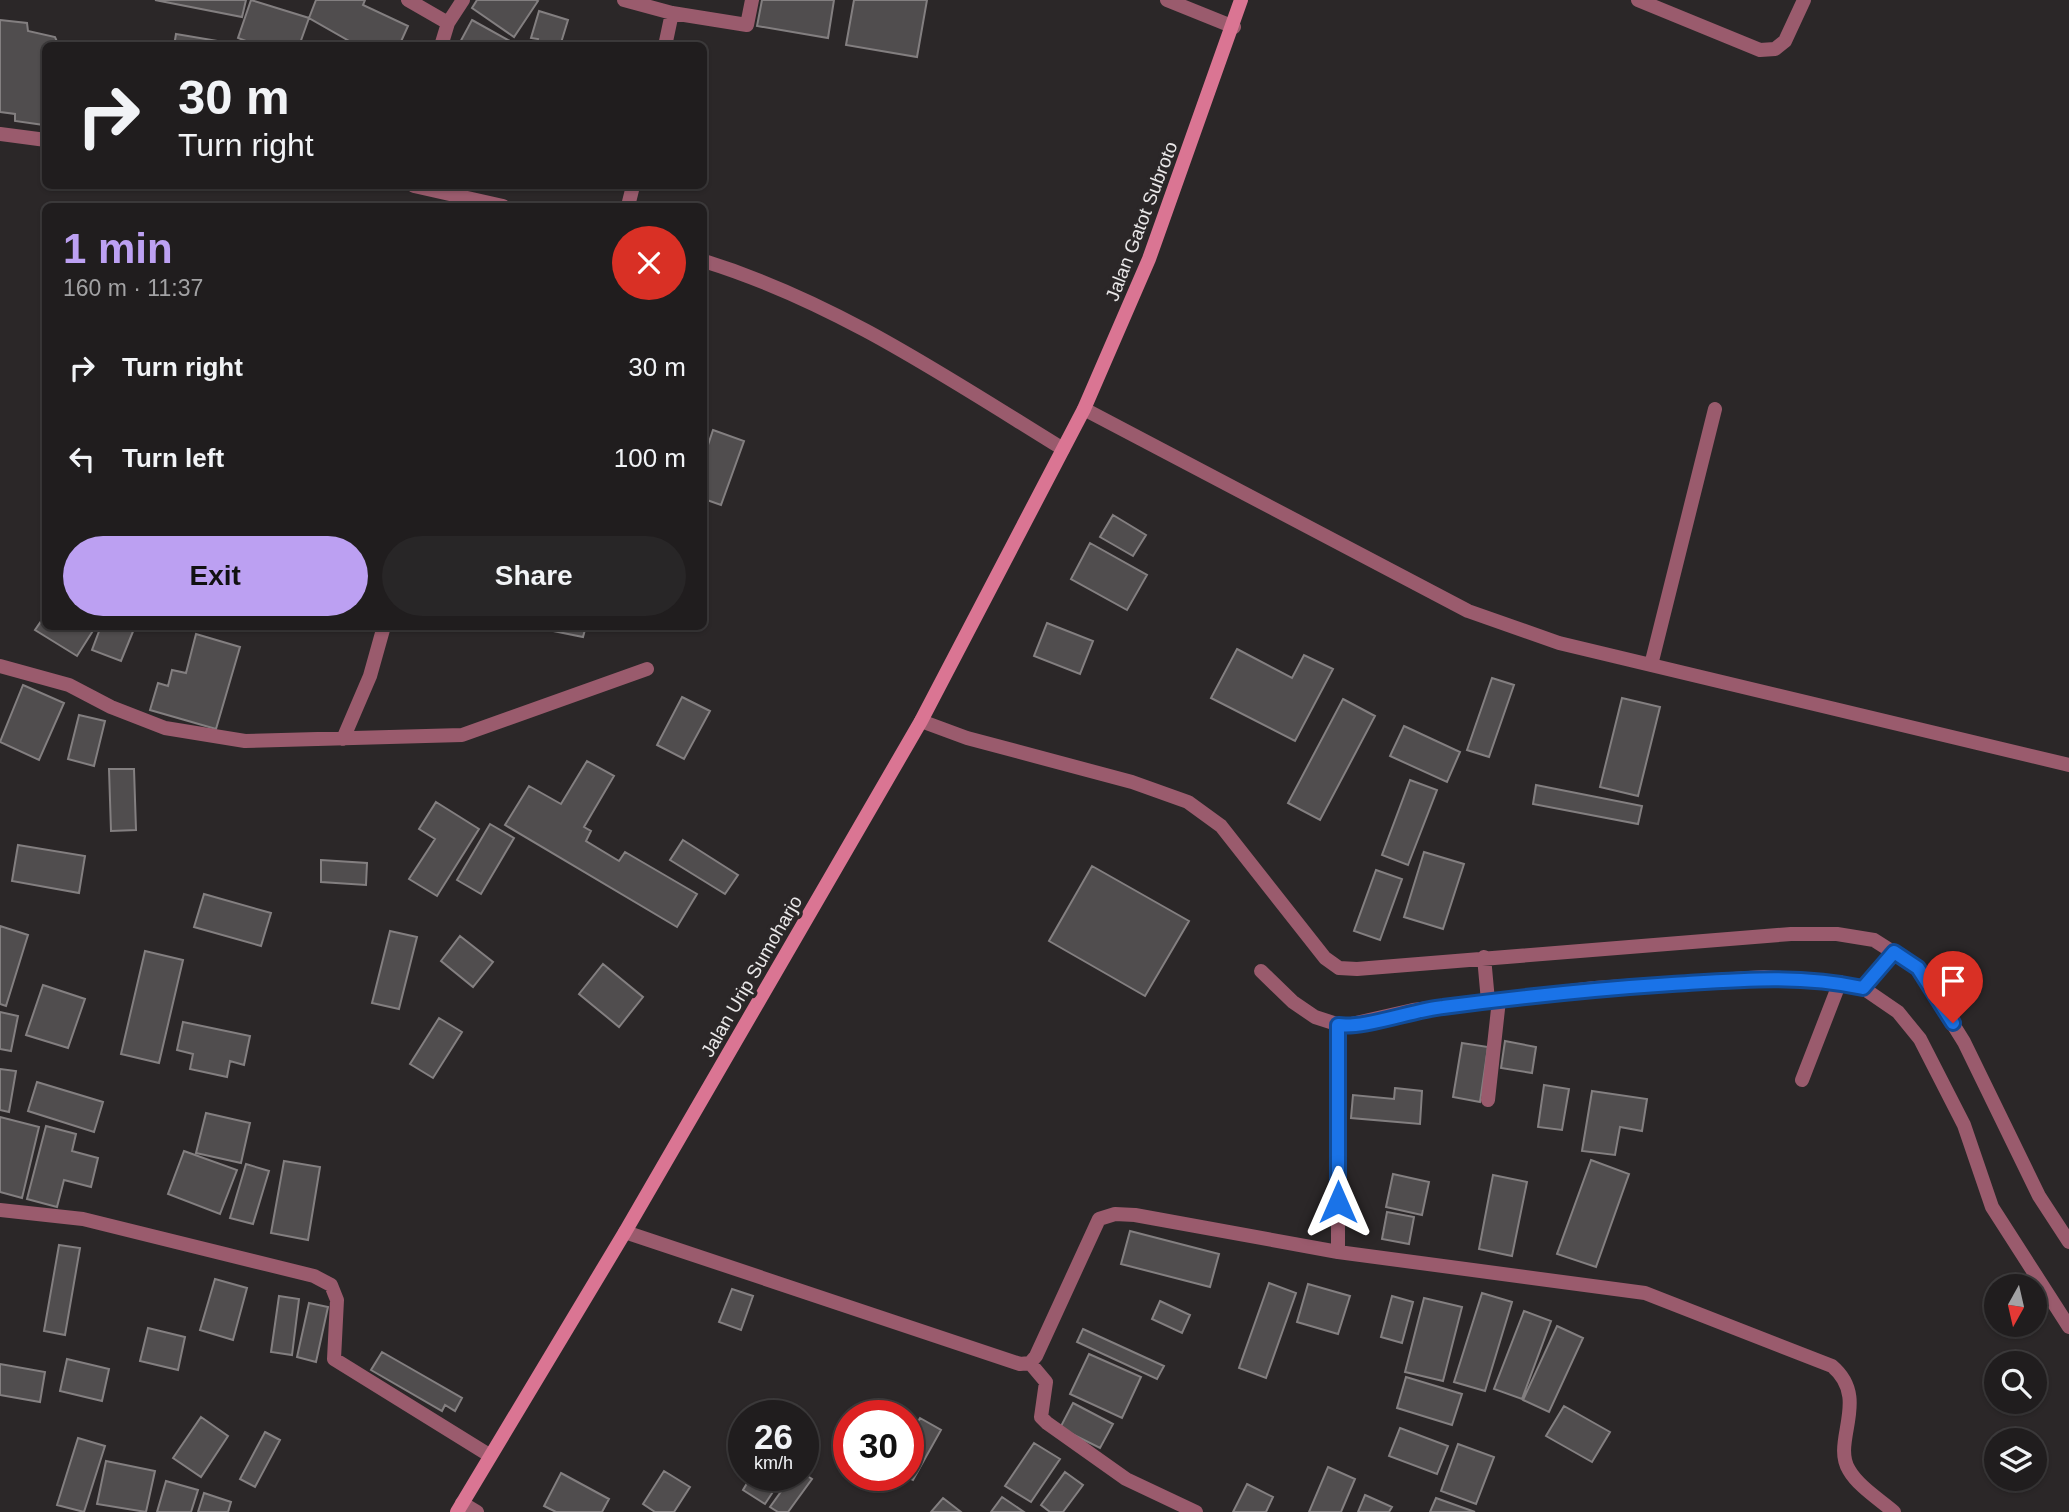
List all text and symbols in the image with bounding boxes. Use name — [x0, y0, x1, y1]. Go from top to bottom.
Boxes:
icon: right — [63, 70, 154, 161]
text: 30 m — [178, 70, 290, 124]
text: Turn right — [178, 127, 314, 163]
street label: Jalan Gatot Subroto — [1101, 139, 1182, 304]
text: 1 min — [63, 225, 173, 272]
button: close — [612, 226, 686, 300]
text: 160 m · 11:37 — [63, 275, 203, 301]
icon: right — [63, 349, 101, 387]
text: Turn right — [122, 352, 243, 382]
text: 30 m — [628, 352, 686, 382]
icon: left — [63, 440, 101, 478]
text: Turn left — [122, 443, 224, 473]
text: 100 m — [614, 443, 686, 473]
button: Exit — [63, 536, 368, 616]
button: Share — [382, 536, 686, 616]
street label: Jalan Urip Sumoharjo — [697, 892, 806, 1061]
pin — [1923, 951, 1983, 1023]
icon: arrive — [1934, 962, 1972, 1000]
position arrow — [1301, 1165, 1375, 1239]
north arrow — [1984, 1274, 2048, 1337]
map controls — [1984, 1274, 2047, 1491]
button: search — [1984, 1351, 2047, 1414]
speed limit sign: 30 — [833, 1400, 924, 1491]
text: 26 — [754, 1417, 793, 1456]
button: layers — [1984, 1428, 2047, 1491]
text: km/h — [754, 1453, 793, 1473]

